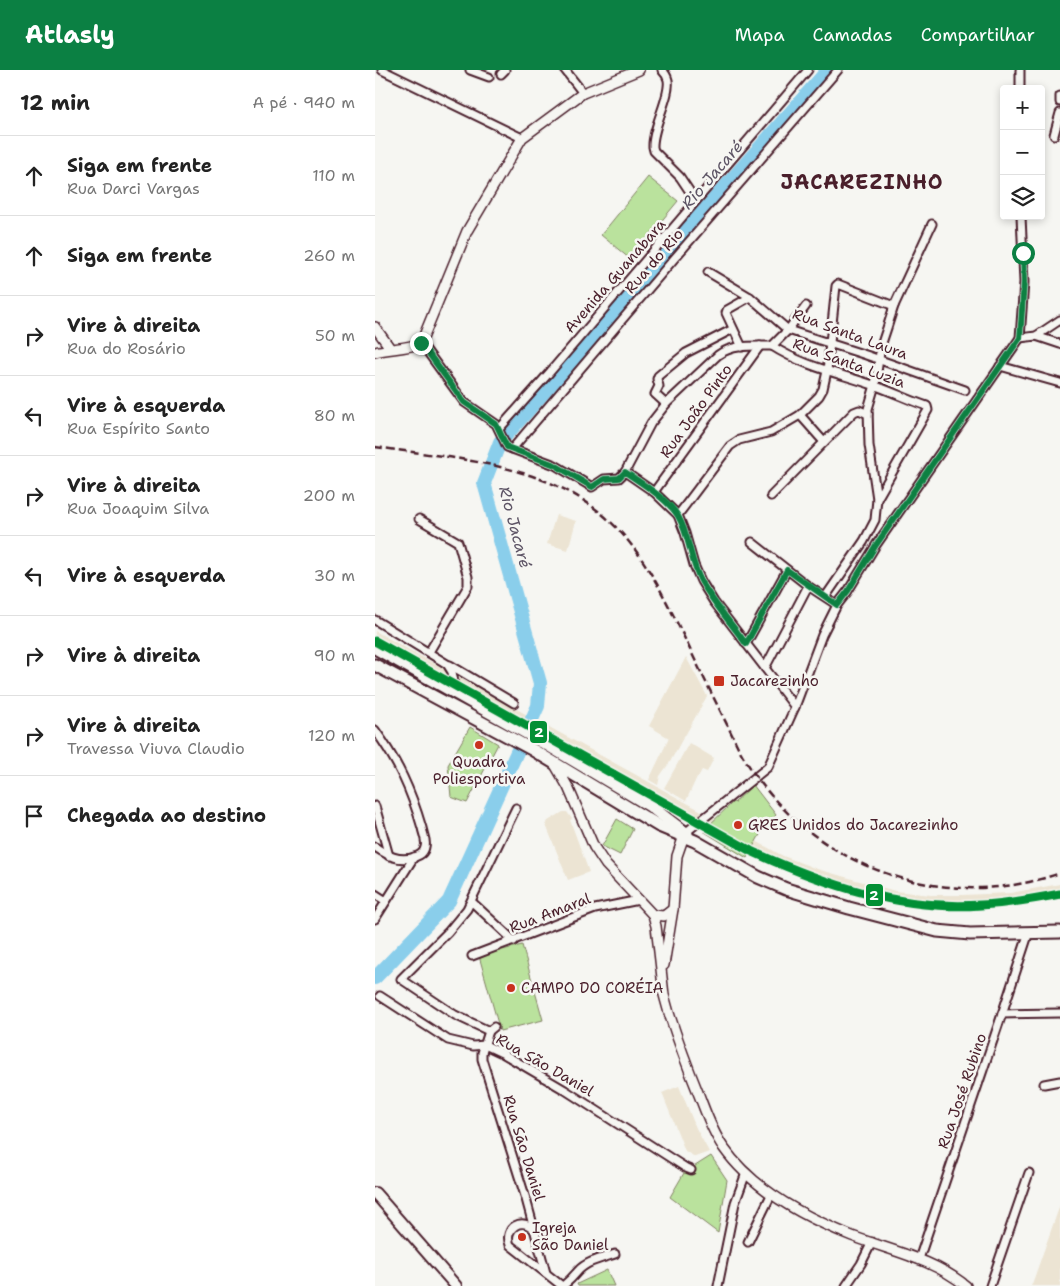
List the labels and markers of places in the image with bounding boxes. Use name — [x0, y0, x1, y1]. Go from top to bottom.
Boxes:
place label: Jacarezinho — [730, 671, 819, 691]
marker: Jacarezinho — [712, 674, 726, 688]
marker: Quadra Poliesportiva — [473, 739, 485, 751]
place label: Quadra Poliesportiva — [433, 752, 526, 789]
place label: GRES Unidos do Jacarezinho — [748, 815, 958, 835]
marker: GRES Unidos do Jacarezinho — [732, 819, 744, 831]
place label: CAMPO DO CORÉIA — [521, 977, 663, 998]
marker: CAMPO DO CORÉIA — [505, 982, 517, 994]
place label: Igreja São Daniel — [532, 1218, 609, 1255]
marker: Igreja São Daniel — [516, 1231, 528, 1243]

